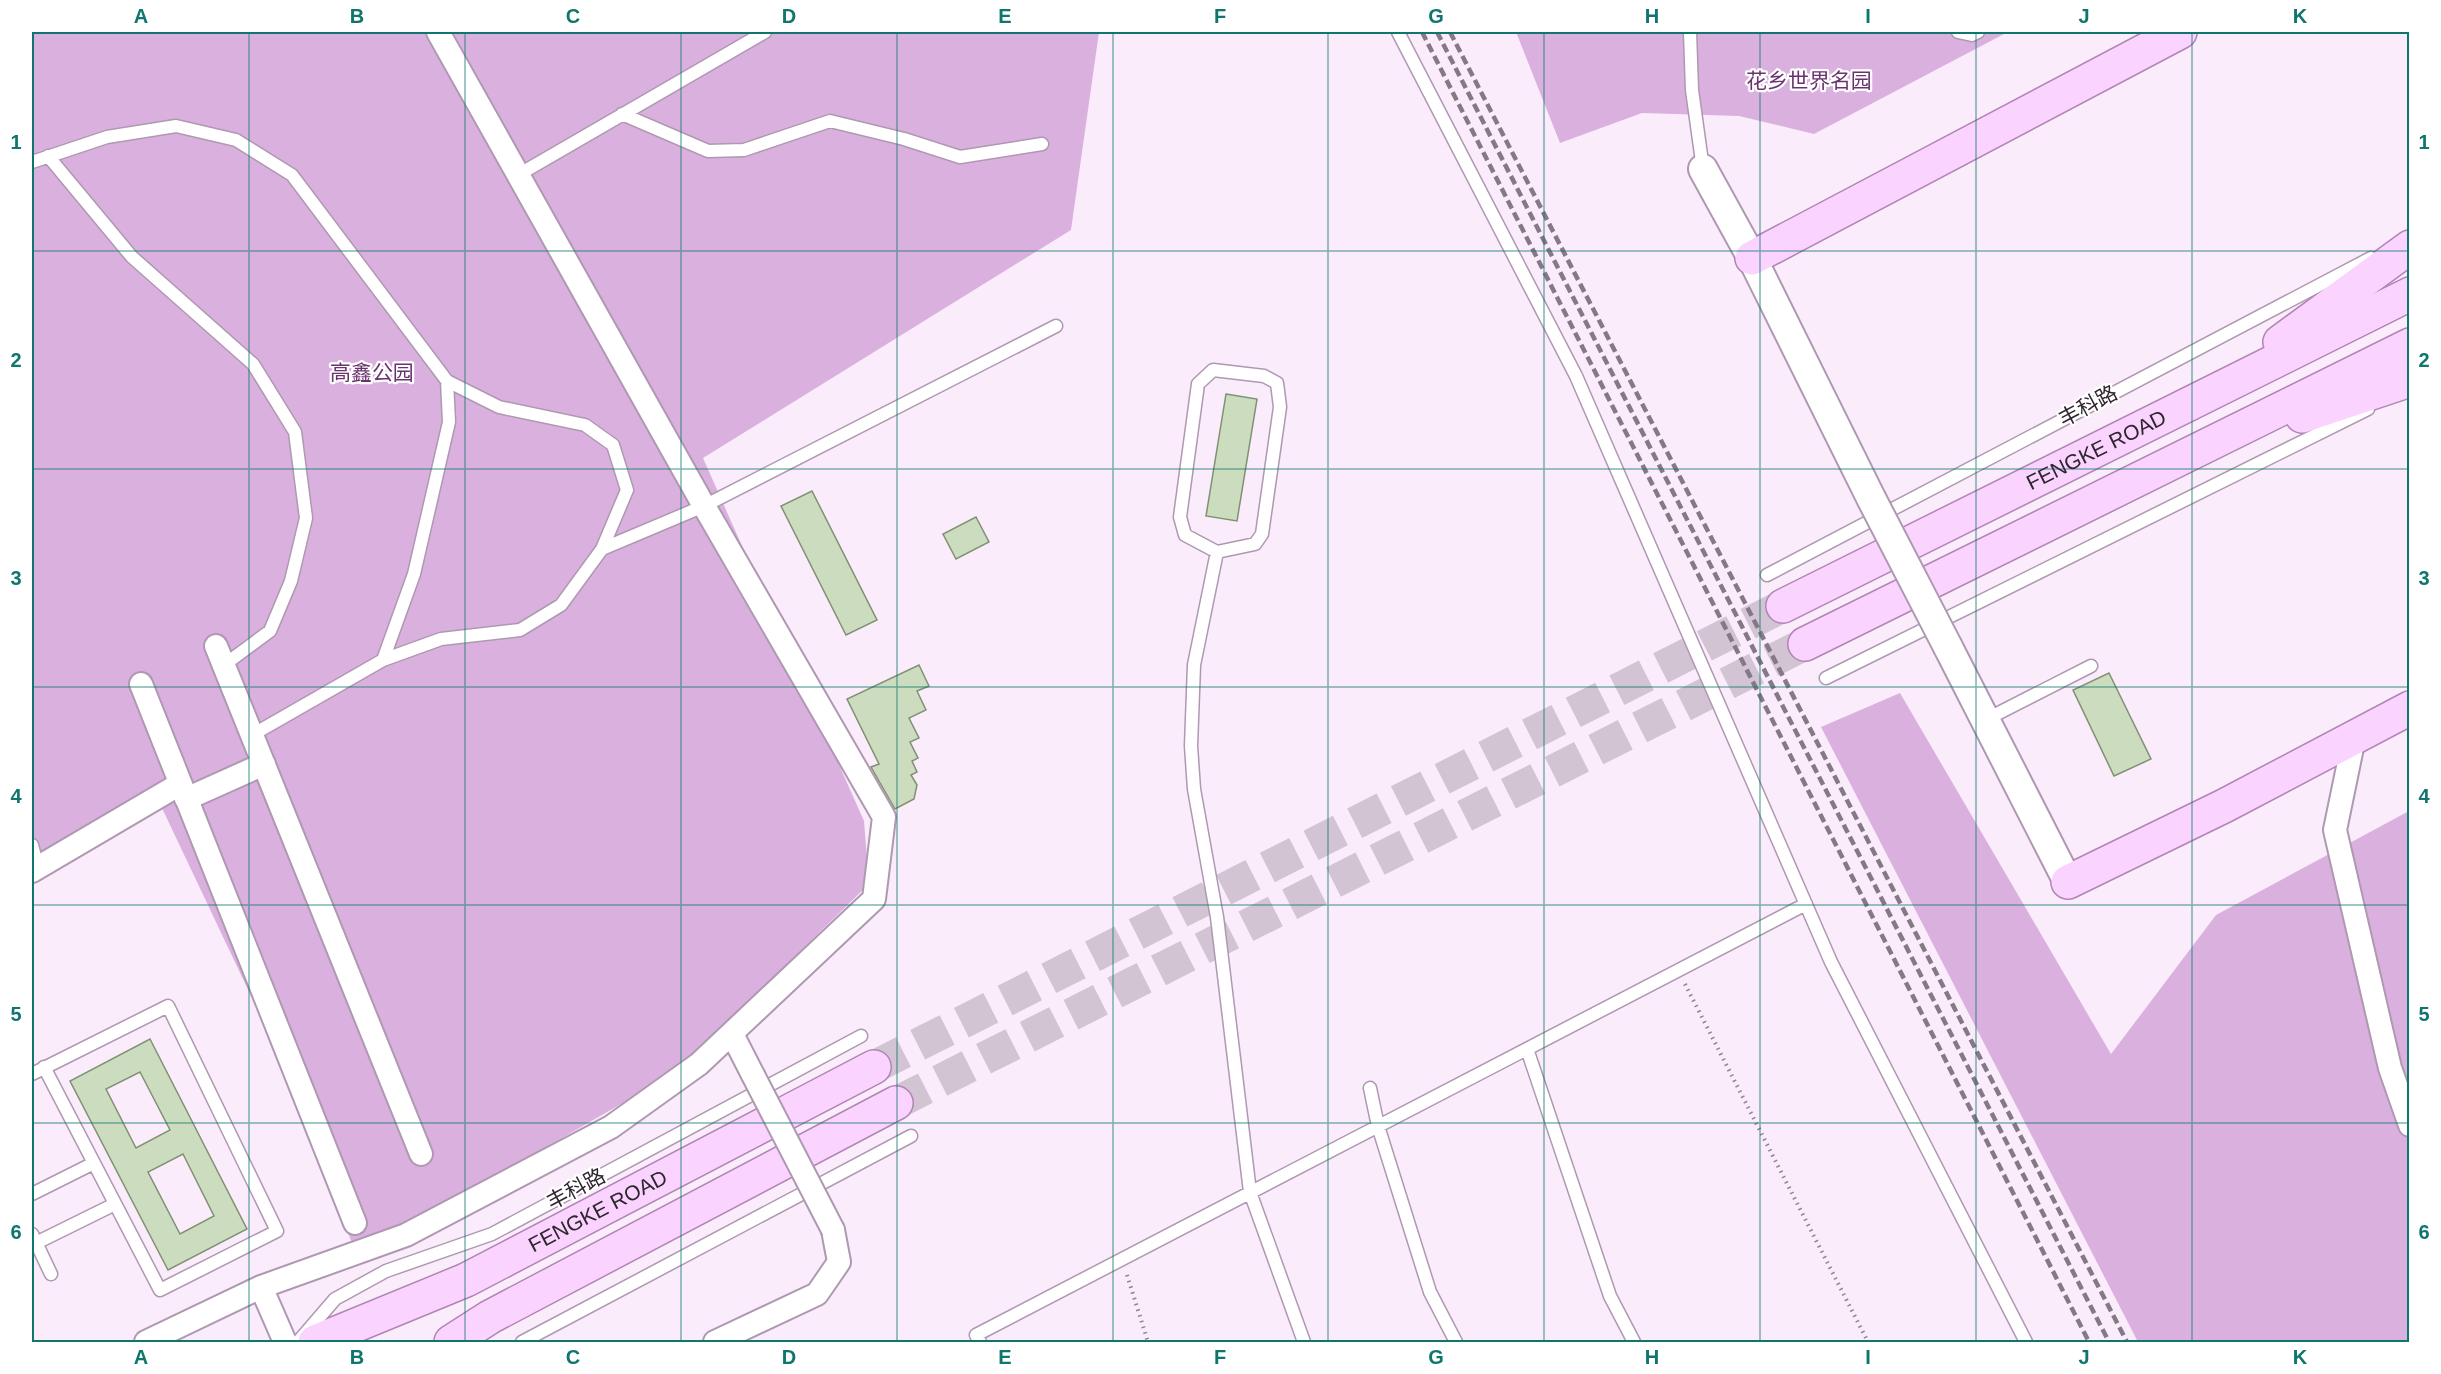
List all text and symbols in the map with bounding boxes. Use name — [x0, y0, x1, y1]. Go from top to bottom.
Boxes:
text: A — [134, 5, 148, 27]
text: B — [350, 5, 364, 27]
text: C — [566, 5, 580, 27]
text: D — [782, 5, 796, 27]
text: E — [998, 5, 1012, 27]
text: F — [1214, 5, 1226, 27]
text: G — [1428, 5, 1444, 27]
text: H — [1645, 5, 1659, 27]
text: I — [1865, 5, 1871, 27]
text: J — [2078, 5, 2090, 27]
text: K — [2293, 5, 2308, 27]
park label: 花乡世界名园 — [1746, 69, 1872, 92]
text: 1 — [10, 131, 22, 153]
text: 1 — [2418, 131, 2430, 153]
text: 2 — [10, 349, 22, 371]
text: 2 — [2418, 349, 2430, 371]
park label: 高鑫公园 — [330, 361, 414, 384]
street label: 丰科路 — [2055, 381, 2121, 431]
street label: FENGKE ROAD — [2023, 405, 2170, 494]
text: 3 — [10, 567, 22, 589]
text: 3 — [2418, 567, 2430, 589]
text: 4 — [10, 785, 22, 807]
text: 4 — [2418, 785, 2430, 807]
text: 5 — [10, 1003, 22, 1025]
text: 5 — [2418, 1003, 2430, 1025]
street label: 丰科路 — [543, 1164, 609, 1214]
street label: FENGKE ROAD — [525, 1165, 671, 1256]
text: 6 — [10, 1221, 22, 1243]
text: 6 — [2418, 1221, 2430, 1243]
text: A — [134, 1346, 148, 1368]
text: B — [350, 1346, 364, 1368]
text: C — [566, 1346, 580, 1368]
text: D — [782, 1346, 796, 1368]
text: E — [998, 1346, 1012, 1368]
text: F — [1214, 1346, 1226, 1368]
text: G — [1428, 1346, 1444, 1368]
text: H — [1645, 1346, 1659, 1368]
text: I — [1865, 1346, 1871, 1368]
text: J — [2078, 1346, 2090, 1368]
text: K — [2293, 1346, 2308, 1368]

